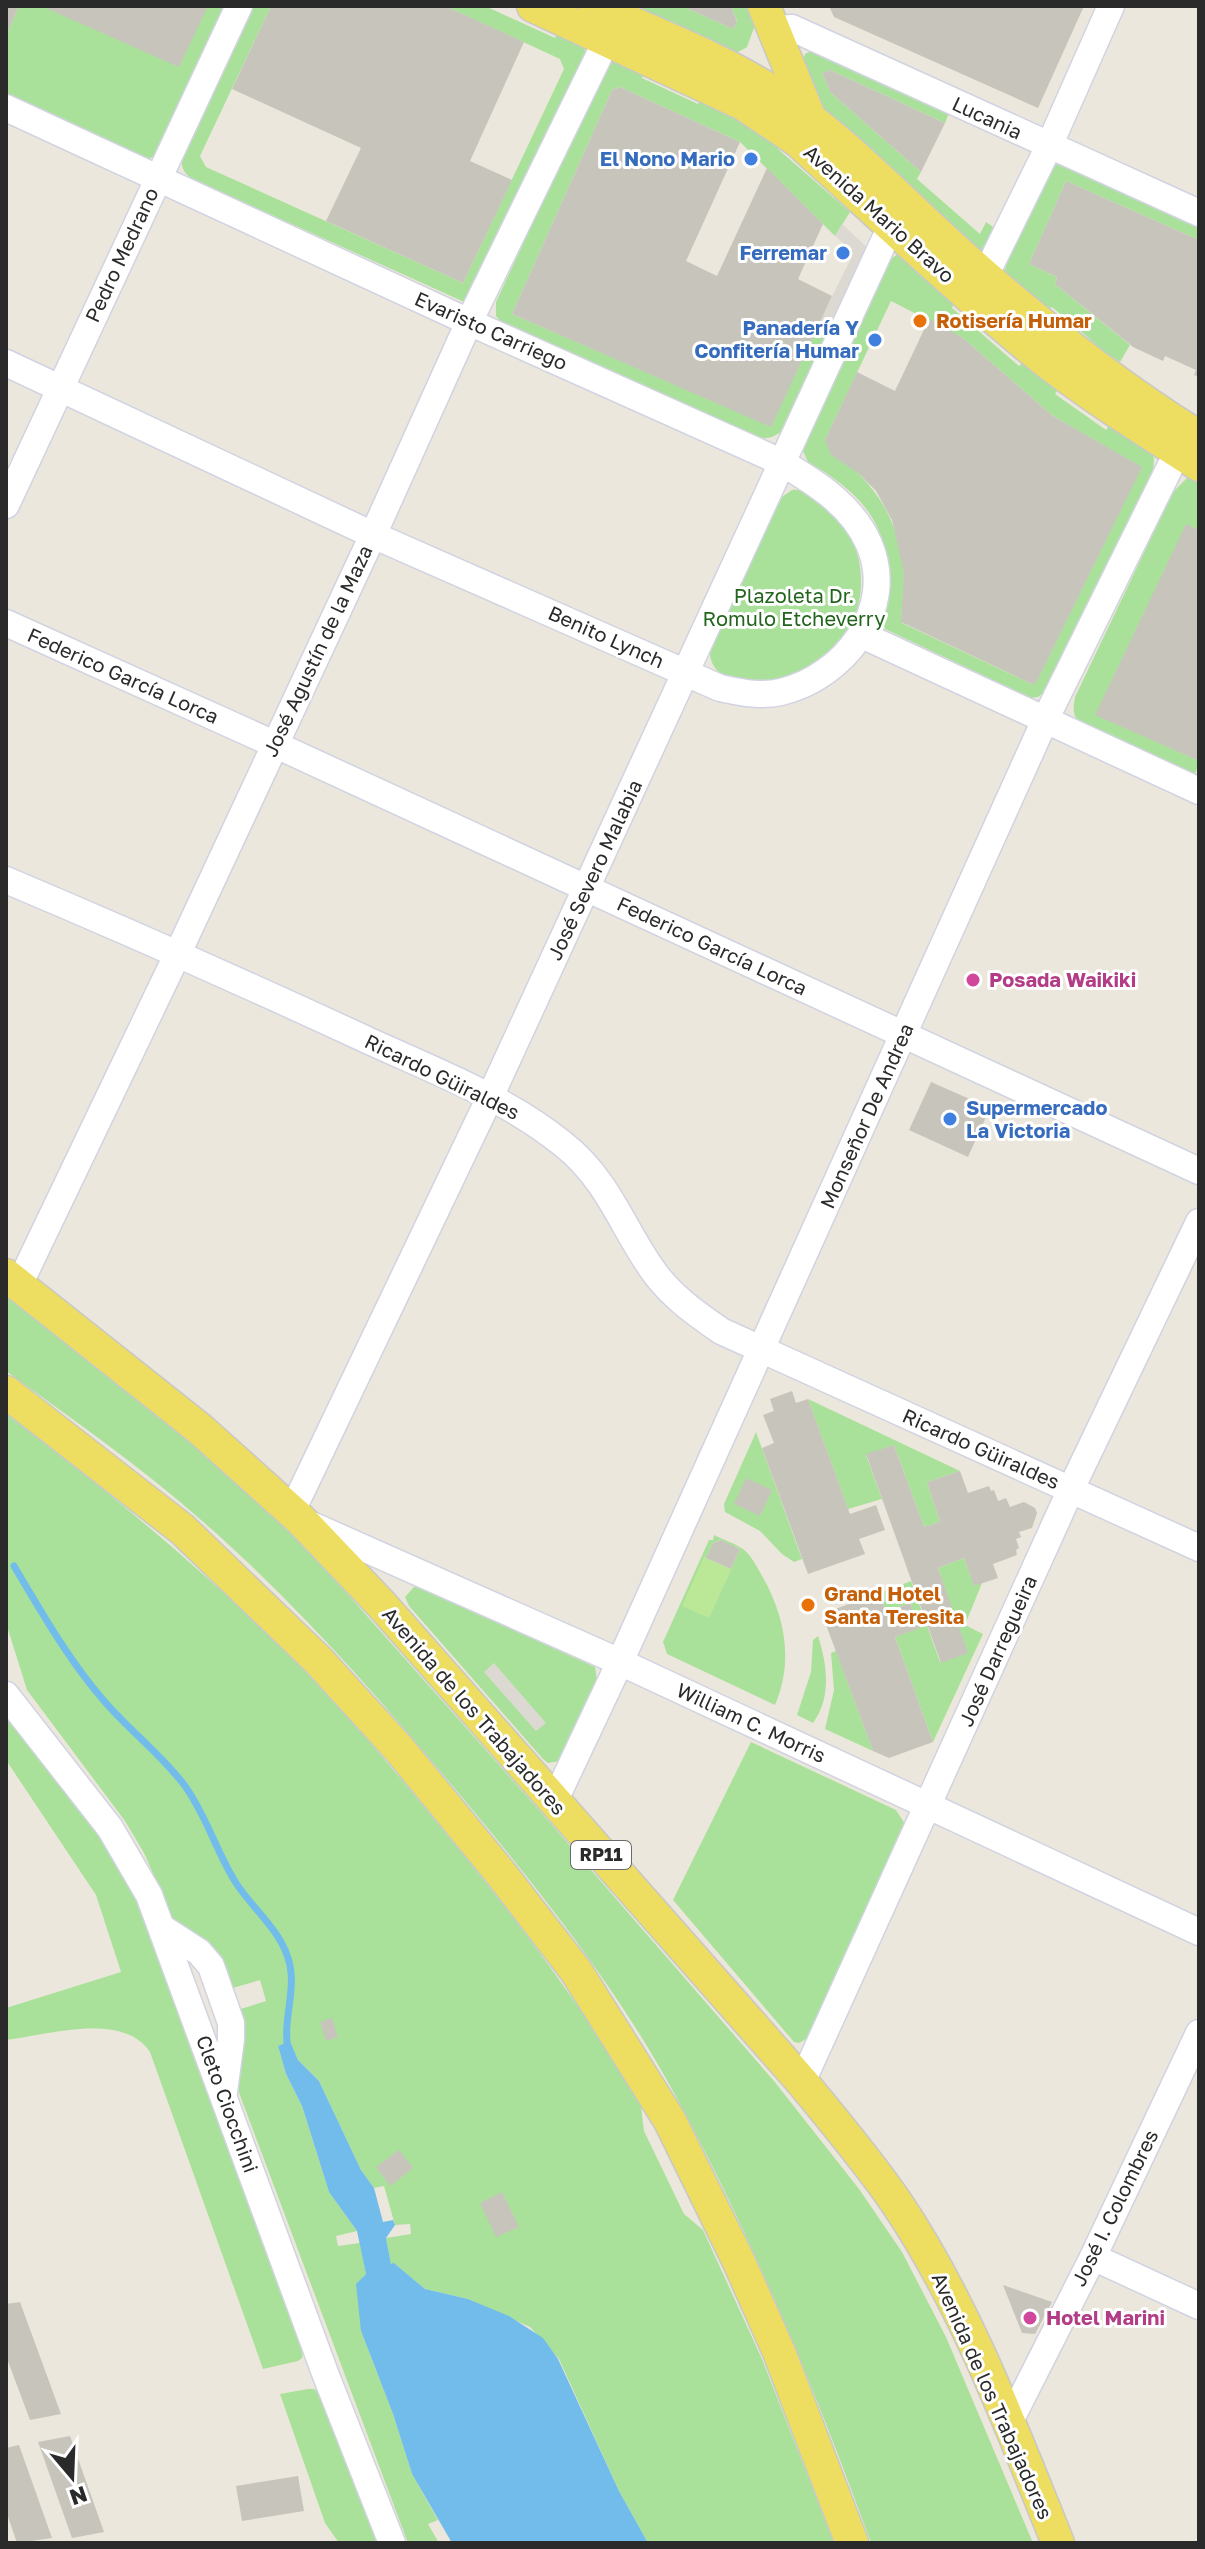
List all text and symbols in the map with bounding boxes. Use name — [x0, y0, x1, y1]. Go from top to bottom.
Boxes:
street label: Lucania — [949, 91, 1026, 144]
street label: Avenida Mario Bravo — [799, 139, 960, 287]
place label: El Nono Mario — [600, 146, 735, 170]
marker: El Nono Mario — [742, 150, 760, 168]
street label: Pedro Medrano — [79, 183, 163, 326]
place label: Ferremar — [739, 240, 827, 264]
marker: Ferremar — [834, 244, 852, 262]
street label: Evaristo Carriego — [411, 286, 571, 374]
place label: Rotisería Humar — [936, 308, 1092, 332]
marker: Rotisería Humar — [911, 312, 929, 330]
place label: Panadería Y Confitería Humar — [694, 315, 859, 362]
marker: Panadería Y Confitería Humar — [866, 331, 884, 349]
street label: José Agustín de la Maza — [257, 541, 377, 760]
park label: Plazoleta Dr. Romulo Etcheverry — [703, 583, 885, 630]
street label: Benito Lynch — [545, 600, 668, 672]
street label: Federico García Lorca — [24, 622, 223, 728]
street label: José Severo Malabia — [542, 775, 646, 964]
street label: Federico García Lorca — [614, 891, 811, 1000]
place label: Posada Waikiki — [989, 967, 1136, 991]
marker: Posada Waikiki — [964, 971, 982, 989]
street label: Monseñor De Andrea — [814, 1019, 918, 1212]
street label: Ricardo Güiraldes — [361, 1028, 524, 1124]
place label: Supermercado La Victoria — [966, 1095, 1107, 1142]
marker: Supermercado La Victoria — [941, 1110, 959, 1128]
street label: Ricardo Güiraldes — [899, 1403, 1064, 1493]
street label: José Darregueira — [953, 1571, 1041, 1730]
place label: Grand Hotel Santa Teresita — [824, 1581, 964, 1628]
marker: Grand Hotel Santa Teresita — [799, 1596, 817, 1614]
street label: Avenida de los Trabajadores — [378, 1602, 572, 1819]
street label: William C. Morris — [673, 1677, 830, 1767]
road number: RP11 — [571, 1841, 631, 1869]
street label: Cleto Ciocchini — [192, 2032, 264, 2176]
street label: José I. Colombres — [1066, 2125, 1162, 2290]
street label: Avenida de los Trabajadores — [928, 2269, 1058, 2523]
place label: Hotel Marini — [1046, 2305, 1165, 2329]
marker: Hotel Marini — [1021, 2309, 1039, 2327]
north arrow — [32, 2437, 112, 2517]
text: N — [66, 2481, 91, 2512]

